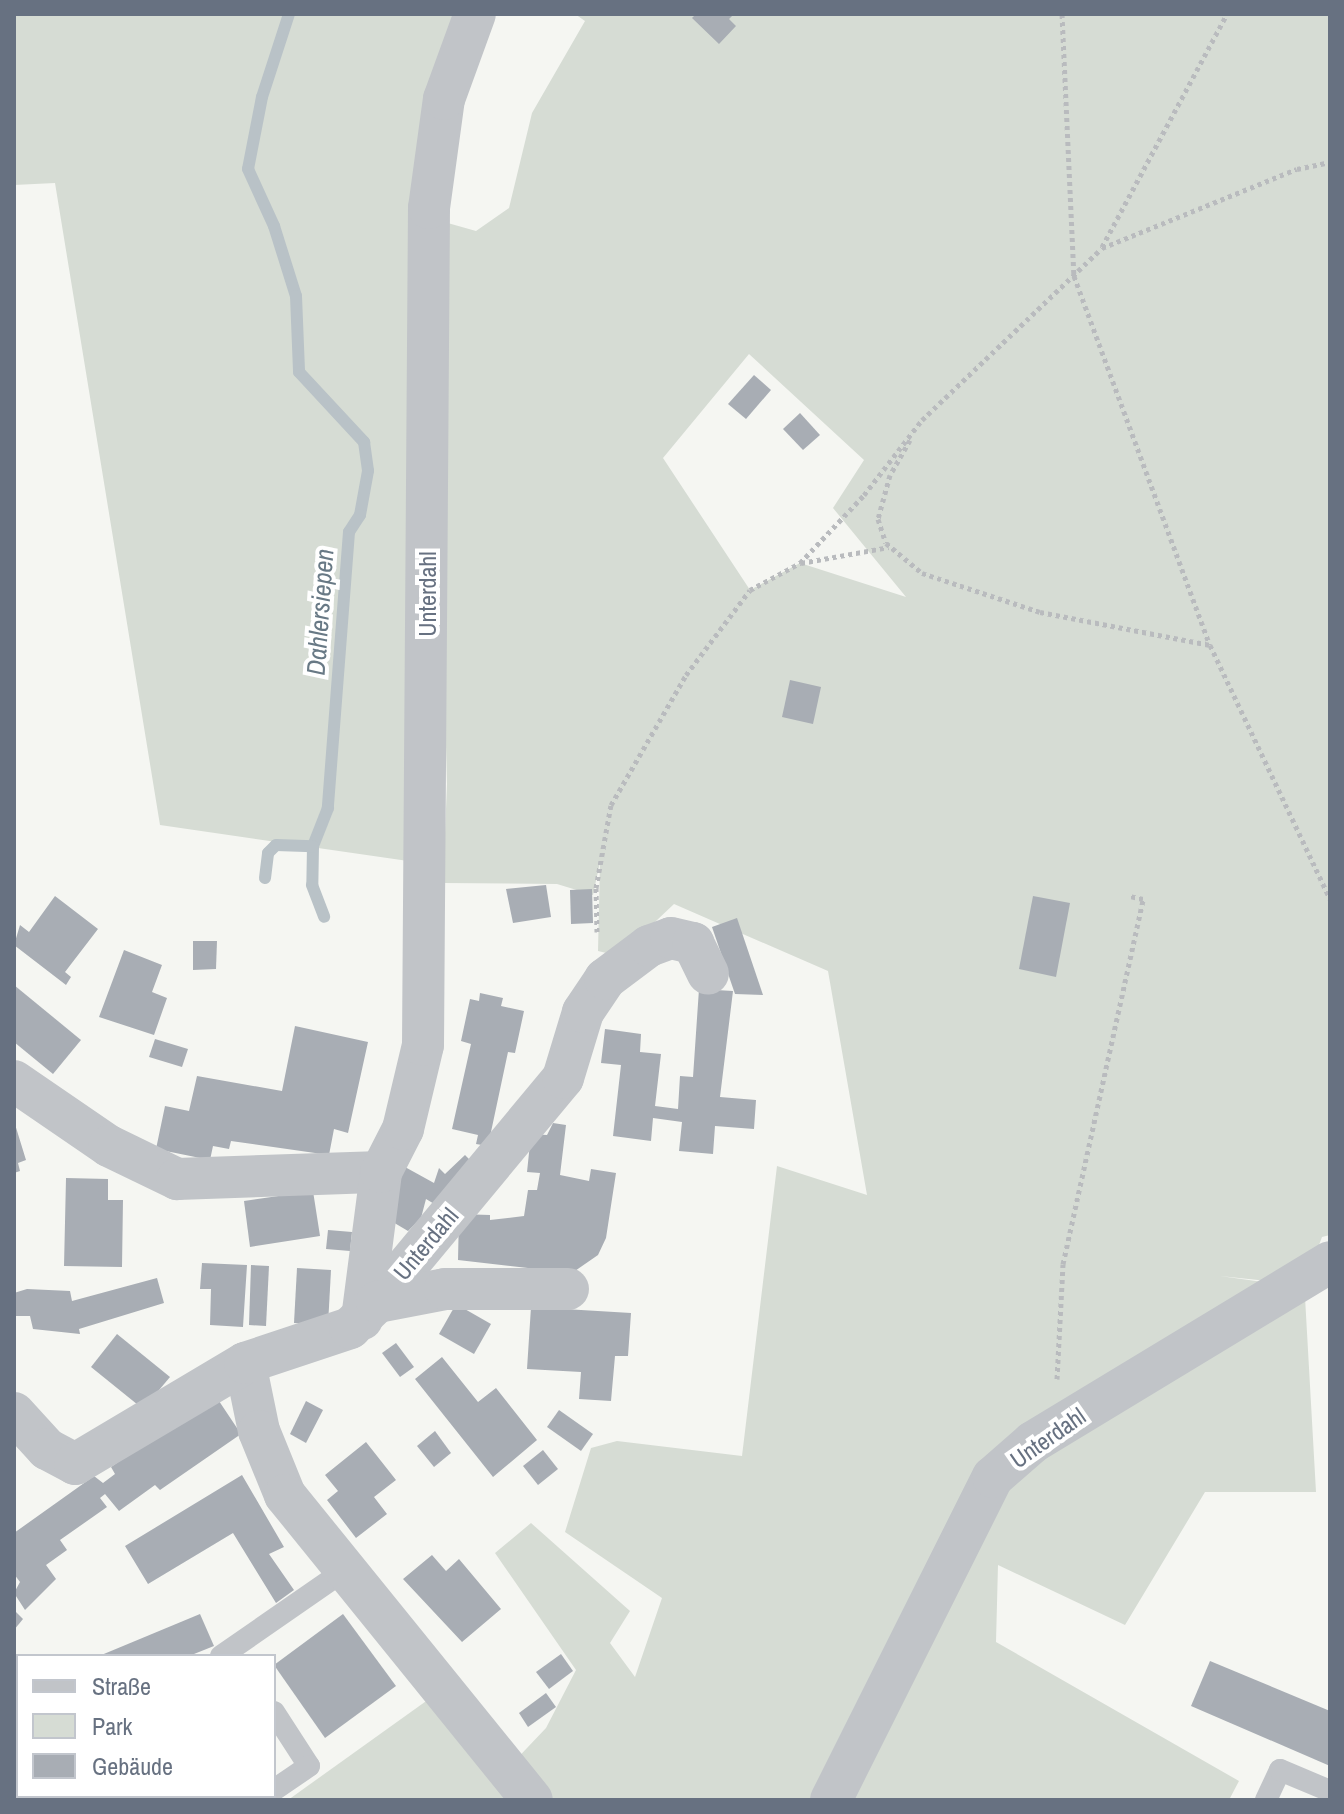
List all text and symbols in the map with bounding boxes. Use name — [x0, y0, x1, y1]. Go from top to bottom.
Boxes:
water label: Dahlersiepen — [300, 548, 340, 676]
street label: Unterdahl — [414, 551, 442, 637]
street label: Unterdahl — [388, 1202, 464, 1286]
street label: Unterdahl — [1005, 1402, 1091, 1474]
legend — [16, 1654, 276, 1798]
text: Straße — [92, 1670, 151, 1702]
text: Park — [92, 1710, 132, 1742]
text: Gebäude — [92, 1750, 173, 1782]

